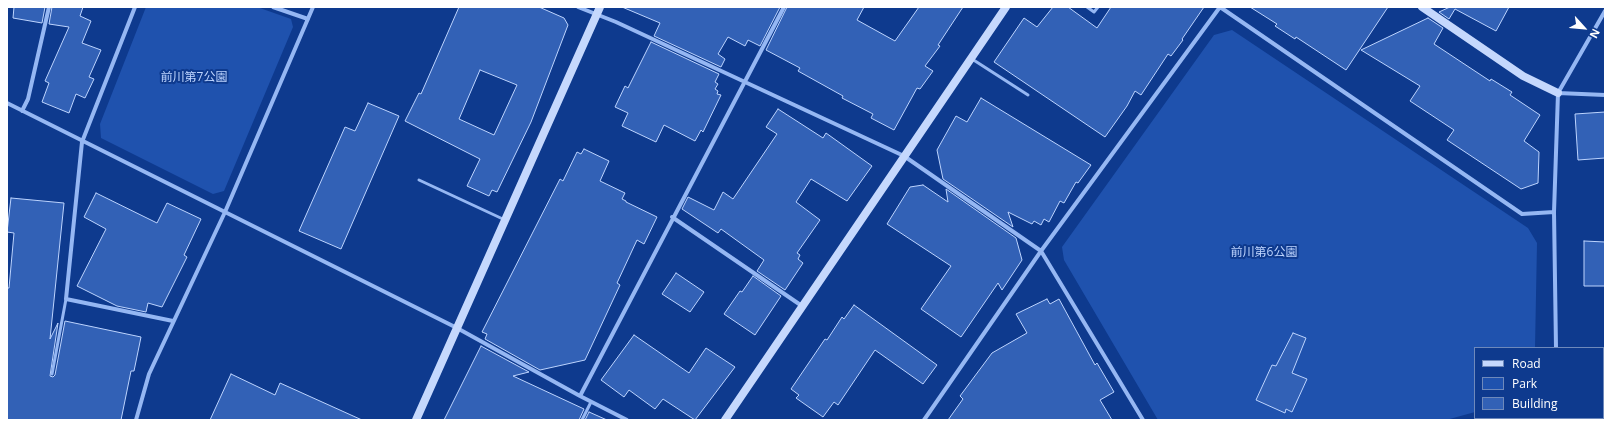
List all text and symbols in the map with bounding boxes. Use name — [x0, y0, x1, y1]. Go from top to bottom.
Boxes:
north arrow — [1564, 8, 1604, 48]
text: N — [1586, 26, 1604, 41]
park label: 前川第7公園 — [161, 71, 227, 85]
park label: 前川第6公園 — [1231, 246, 1297, 260]
legend — [1474, 347, 1604, 419]
text: Road — [1512, 355, 1541, 372]
text: Park — [1512, 375, 1537, 392]
text: Building — [1512, 395, 1557, 412]

